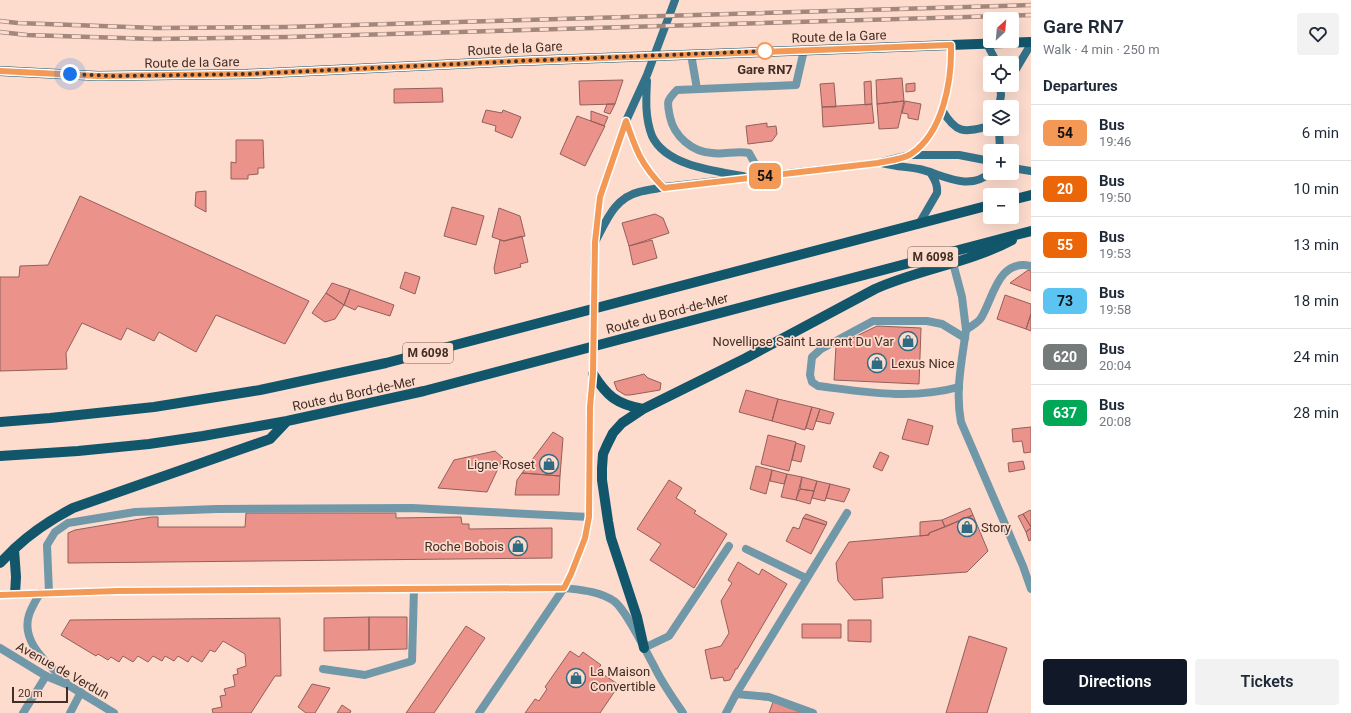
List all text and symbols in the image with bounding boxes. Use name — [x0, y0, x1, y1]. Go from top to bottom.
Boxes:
north arrow — [983, 12, 1019, 48]
map controls — [983, 12, 1019, 224]
button: heart — [1297, 13, 1339, 55]
text: Gare RN7 — [1043, 15, 1124, 38]
street label: Route de la Gare — [791, 27, 887, 46]
street label: Route de la Gare — [467, 39, 563, 58]
marker: Gare RN7 — [756, 42, 774, 60]
text: Walk · 4 min · 250 m — [1043, 42, 1160, 57]
street label: Route de la Gare — [144, 54, 240, 71]
button: locate — [983, 56, 1019, 92]
place label: Gare RN7 — [737, 62, 793, 77]
your location — [60, 64, 80, 84]
text: Departures — [1043, 77, 1118, 95]
button: layers — [983, 100, 1019, 136]
text: Bus — [1099, 116, 1125, 134]
text: 6 min — [1302, 124, 1339, 142]
text: 54 — [1057, 125, 1073, 141]
text: 19:46 — [1099, 134, 1131, 149]
button: + — [983, 144, 1019, 180]
line badge: 54 — [747, 163, 783, 189]
text: 54 — [757, 168, 773, 184]
text: Bus — [1099, 172, 1125, 190]
text: 10 min — [1293, 180, 1339, 198]
text: 20 — [1057, 181, 1073, 197]
button: − — [983, 188, 1019, 224]
text: 19:50 — [1099, 190, 1131, 205]
text: Bus — [1099, 228, 1125, 246]
text: 13 min — [1293, 236, 1339, 254]
text: 55 — [1057, 237, 1073, 253]
text: 19:53 — [1099, 246, 1131, 261]
road number: M 6098 — [908, 247, 958, 267]
text: Bus — [1099, 284, 1125, 302]
street label: Route du Bord-de-Mer — [604, 290, 730, 337]
text: 18 min — [1293, 292, 1339, 310]
text: 73 — [1057, 293, 1073, 309]
text: 19:58 — [1099, 302, 1131, 317]
shop icon: Novellipse Saint Laurent Du Var — [897, 330, 919, 352]
place label: Novellipse Saint Laurent Du Var — [713, 334, 895, 349]
text: Bus — [1099, 340, 1125, 358]
road number: M 6098 — [403, 343, 453, 363]
text: 24 min — [1293, 348, 1339, 366]
text: 620 — [1053, 349, 1077, 365]
shop icon: Lexus Nice — [866, 352, 888, 374]
place label: Lexus Nice — [891, 356, 955, 371]
text: 20:04 — [1099, 358, 1131, 373]
street label: Route du Bord-de-Mer — [291, 373, 418, 414]
text: Bus — [1099, 396, 1125, 414]
text: 28 min — [1293, 404, 1339, 422]
text: 637 — [1053, 405, 1077, 421]
text: 20:08 — [1099, 414, 1131, 429]
shop icon: Ligne Roset — [538, 453, 560, 475]
place label: Ligne Roset — [467, 457, 535, 472]
shop icon: Story — [956, 516, 978, 538]
place label: Story — [981, 520, 1011, 535]
shop icon: Roche Bobois — [507, 535, 529, 557]
place label: Roche Bobois — [424, 539, 504, 554]
street label: Avenue de Verdun — [14, 639, 112, 702]
button: Directions — [1043, 659, 1187, 705]
button: Tickets — [1195, 659, 1339, 705]
place label: La Maison Convertible — [590, 664, 656, 694]
shop icon: La Maison Convertible — [565, 667, 587, 689]
scale bar — [12, 685, 68, 704]
text: 20 m — [18, 687, 43, 700]

